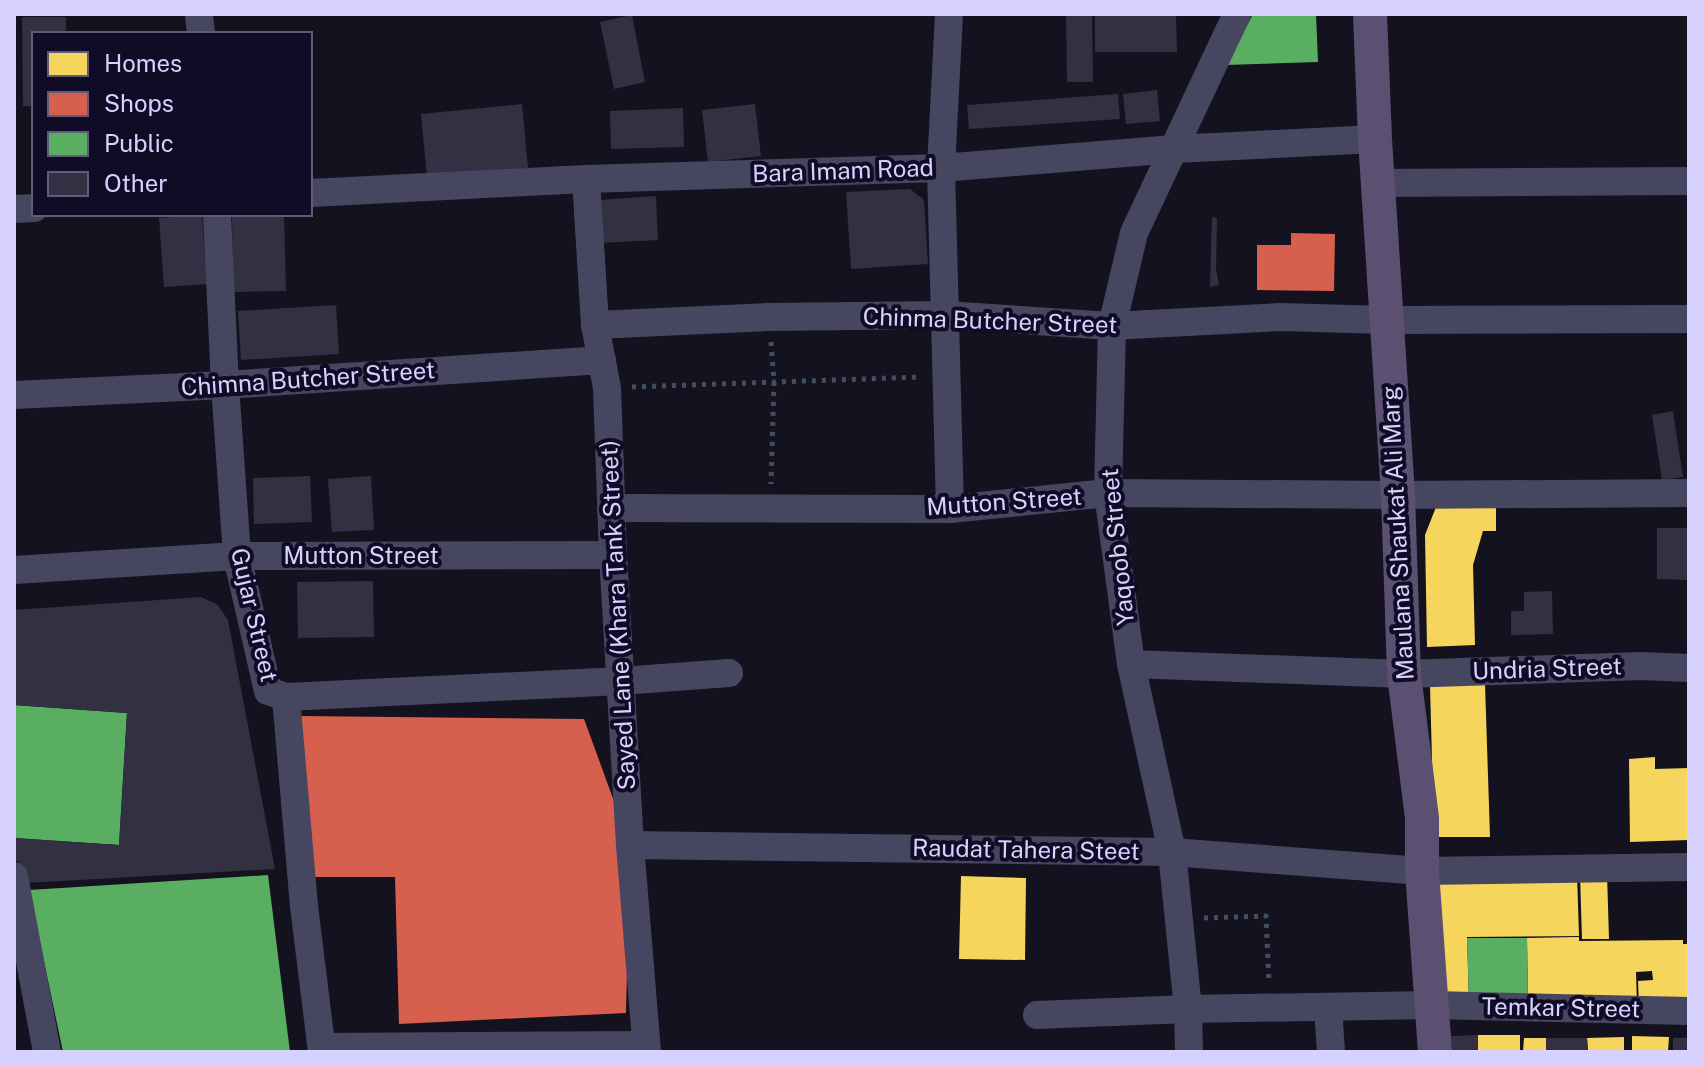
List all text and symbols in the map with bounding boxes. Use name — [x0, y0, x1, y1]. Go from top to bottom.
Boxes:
legend — [32, 32, 312, 216]
text: Homes — [104, 49, 182, 77]
text: Shops — [104, 89, 174, 117]
text: Public — [104, 129, 174, 157]
street label: Bara Imam Road — [752, 153, 934, 187]
text: Other — [104, 169, 168, 197]
street label: Chinma Butcher Street — [862, 302, 1118, 338]
street label: Chimna Butcher Street — [180, 355, 436, 401]
street label: Maulana Shaukat Ali Marg — [1375, 385, 1419, 681]
street label: Sayed Lane (Khara Tank Street) — [594, 439, 640, 791]
street label: Yaqoob Street — [1095, 467, 1139, 627]
street label: Mutton Street — [925, 482, 1083, 520]
street label: Mutton Street — [283, 541, 439, 569]
street label: Gujar Street — [226, 545, 284, 684]
street label: Undria Street — [1472, 651, 1622, 685]
street label: Raudat Tahera Steet — [912, 833, 1140, 865]
street label: Temkar Street — [1481, 992, 1641, 1022]

